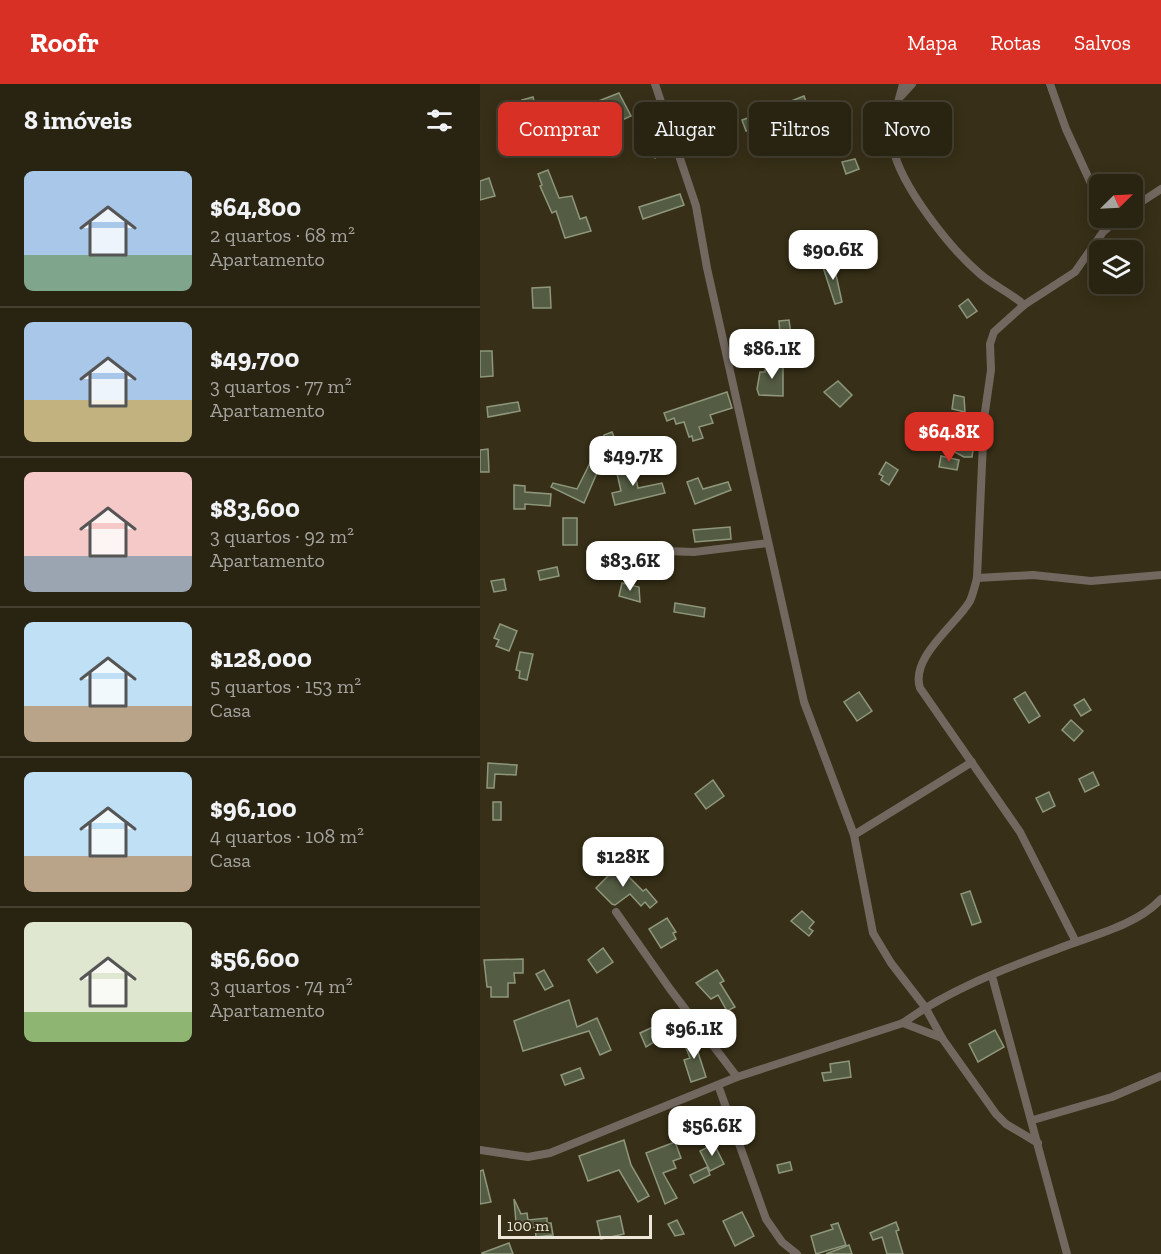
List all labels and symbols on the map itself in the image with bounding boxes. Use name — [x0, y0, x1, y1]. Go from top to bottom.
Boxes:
north arrow — [1089, 174, 1143, 228]
pin: $90.6K — [784, 230, 882, 281]
pin: $86.1K — [723, 329, 821, 380]
pin: $64.8K — [900, 412, 998, 463]
pin: $49.7K — [584, 436, 682, 487]
pin: $83.6K — [581, 541, 679, 592]
pin: $128K — [581, 837, 665, 888]
pin: $96.1K — [645, 1009, 743, 1060]
pin: $56.6K — [663, 1106, 761, 1157]
scale bar — [498, 1212, 652, 1240]

